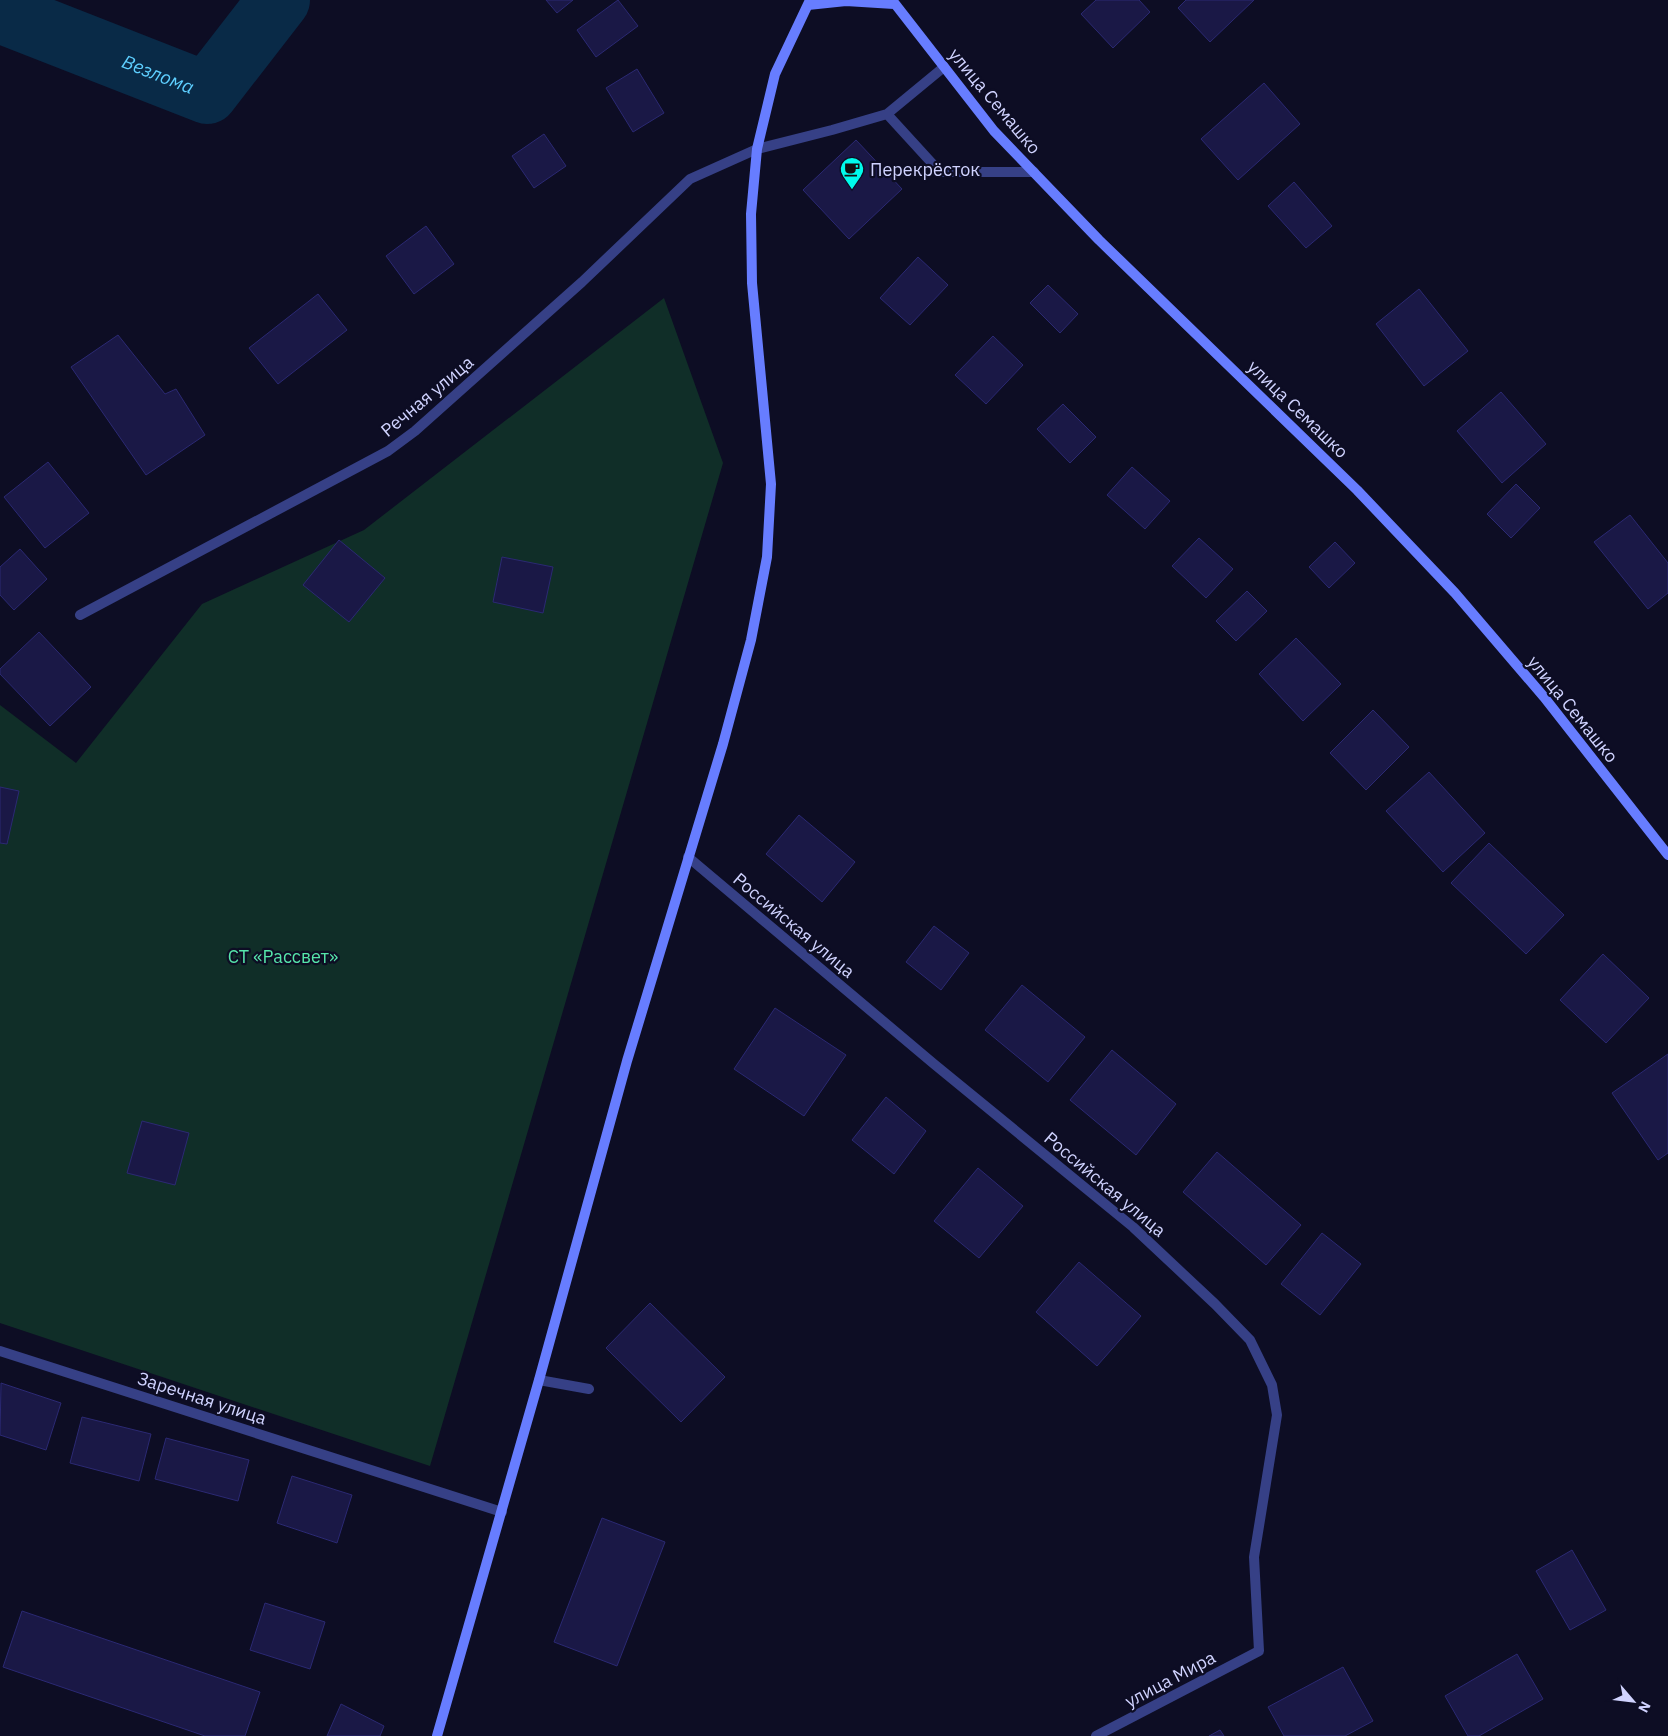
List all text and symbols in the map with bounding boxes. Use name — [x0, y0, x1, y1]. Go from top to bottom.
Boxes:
street label: улица Семашко — [944, 43, 1046, 159]
water label: Везлома — [119, 49, 198, 99]
cafe icon: Перекрёсток — [839, 156, 865, 190]
place label: Перекрёсток — [870, 158, 980, 181]
street label: Речная улица — [376, 350, 478, 441]
street label: улица Семашко — [1243, 355, 1353, 463]
street label: улица Семашко — [1523, 651, 1623, 767]
street label: Российская улица — [728, 867, 860, 983]
park label: СТ «Рассвет» — [228, 945, 338, 968]
street label: Российская улица — [1039, 1126, 1171, 1242]
street label: Заречная улица — [135, 1366, 270, 1430]
street label: улица Мира — [1121, 1645, 1220, 1712]
north arrow — [1608, 1676, 1658, 1726]
text: N — [1634, 1698, 1655, 1716]

